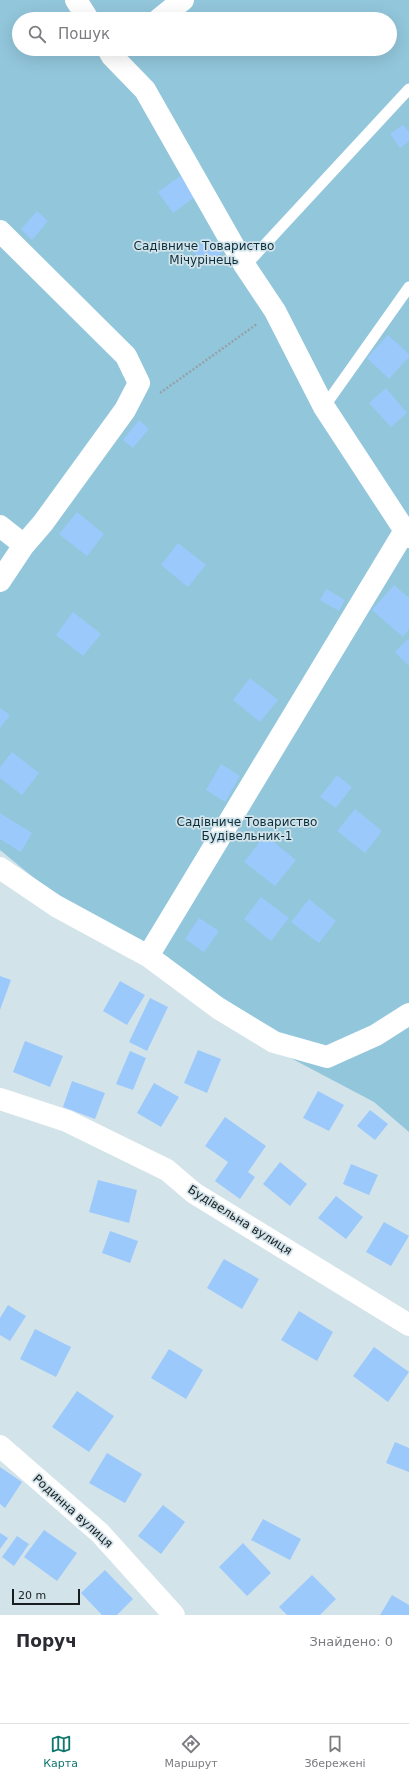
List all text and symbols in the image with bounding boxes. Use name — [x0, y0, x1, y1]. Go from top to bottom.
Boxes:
search box — [12, 12, 397, 56]
icon: search — [26, 23, 48, 45]
text: Пошук — [58, 25, 110, 43]
park label: Садівниче Товариство Мічурінець — [134, 239, 274, 267]
park label: Садівниче Товариство Будівельник-1 — [177, 815, 317, 843]
street label: Будівельна вулиця — [185, 1182, 295, 1258]
street label: Родинна вулиця — [30, 1471, 116, 1551]
scale bar — [12, 1587, 80, 1606]
text: 20 m — [18, 1589, 46, 1602]
text: Поруч — [16, 1631, 77, 1651]
text: Знайдено: 0 — [310, 1634, 393, 1649]
tab: Карта — [43, 1733, 78, 1770]
tab: Маршрут — [165, 1733, 218, 1770]
tab: Збережені — [304, 1733, 366, 1770]

